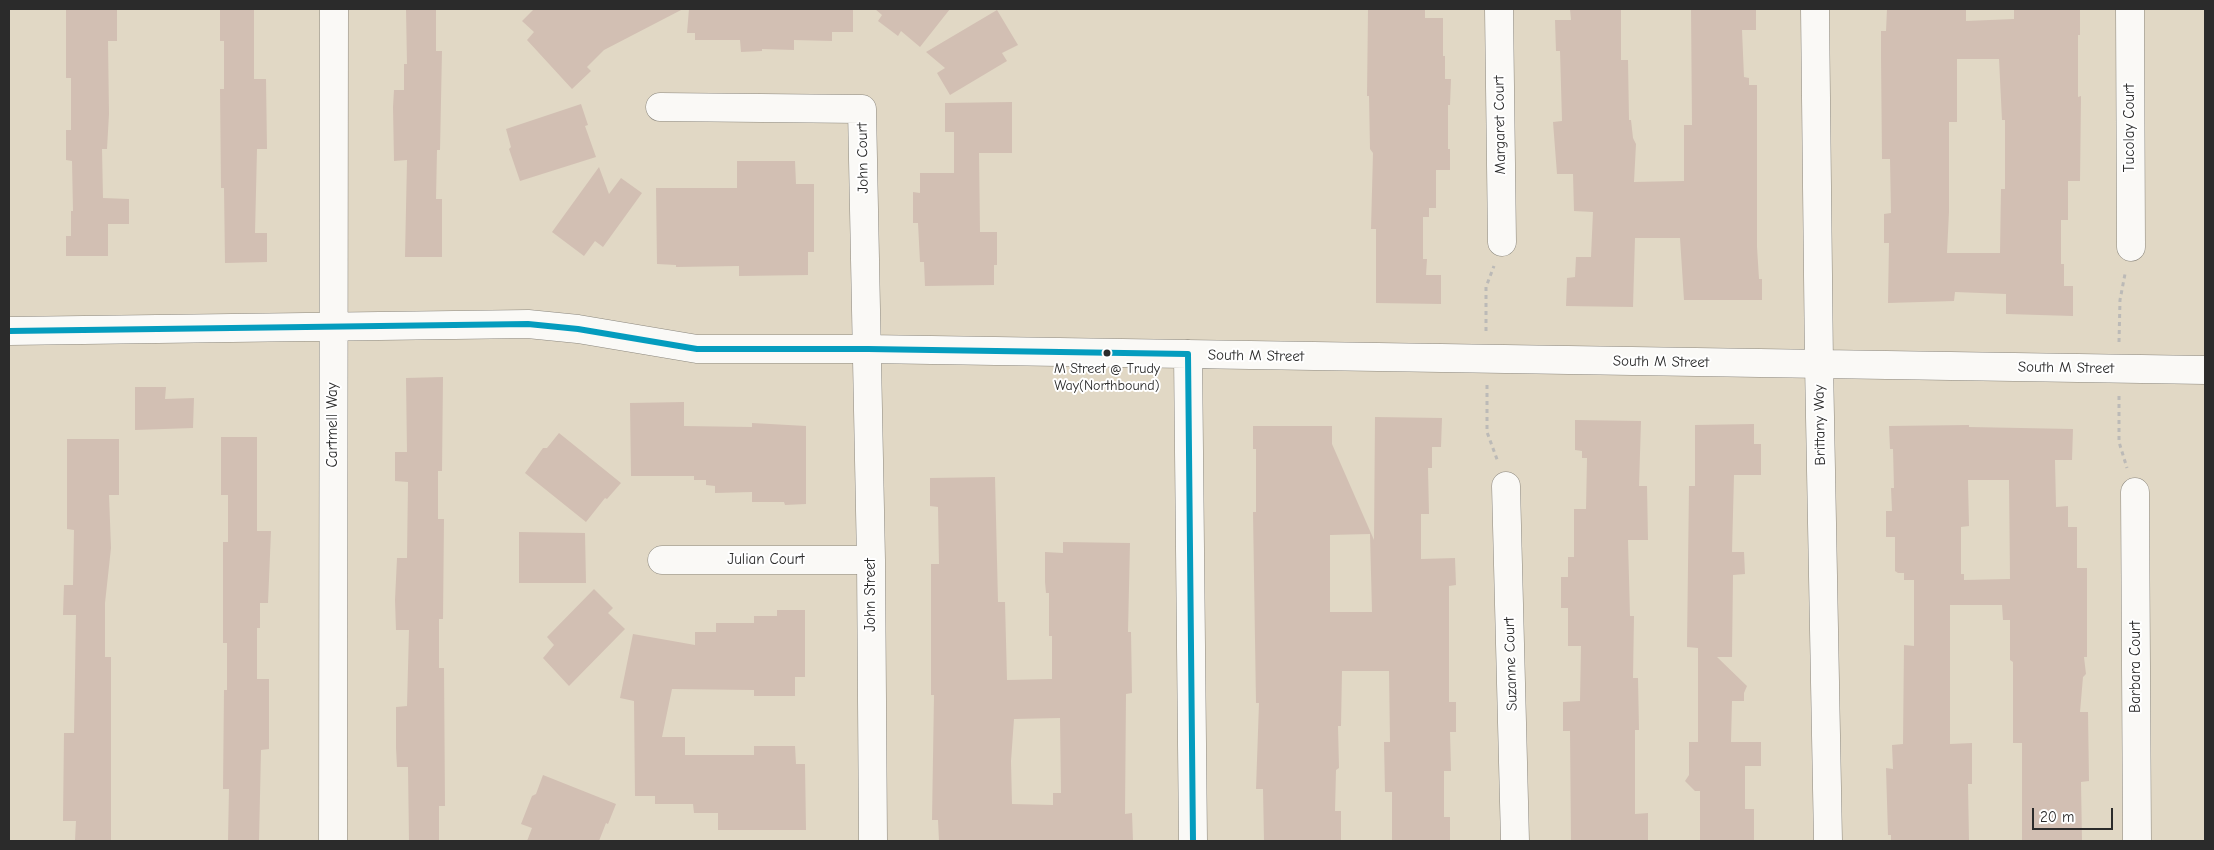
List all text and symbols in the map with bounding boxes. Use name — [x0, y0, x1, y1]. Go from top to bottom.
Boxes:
street label: Margaret Court — [1490, 75, 1510, 175]
street label: Tucolay Court — [2121, 84, 2139, 172]
street label: John Court — [853, 122, 873, 194]
street label: South M Street — [1208, 346, 1304, 366]
marker: M Street @ Trudy Way(Northbound) — [1102, 348, 1112, 358]
street label: South M Street — [1613, 352, 1709, 372]
street label: South M Street — [2018, 358, 2114, 378]
place label: M Street @ Trudy Way(Northbound) — [1054, 361, 1160, 394]
street label: Cartmell Way — [324, 382, 342, 468]
street label: Brittany Way — [1810, 384, 1830, 466]
street label: Julian Court — [727, 551, 805, 569]
street label: John Street — [862, 558, 880, 632]
street label: Suzanne Court — [1500, 617, 1522, 711]
street label: Barbara Court — [2127, 621, 2145, 713]
scale bar — [2034, 798, 2115, 830]
text: 20 m — [2040, 808, 2074, 826]

